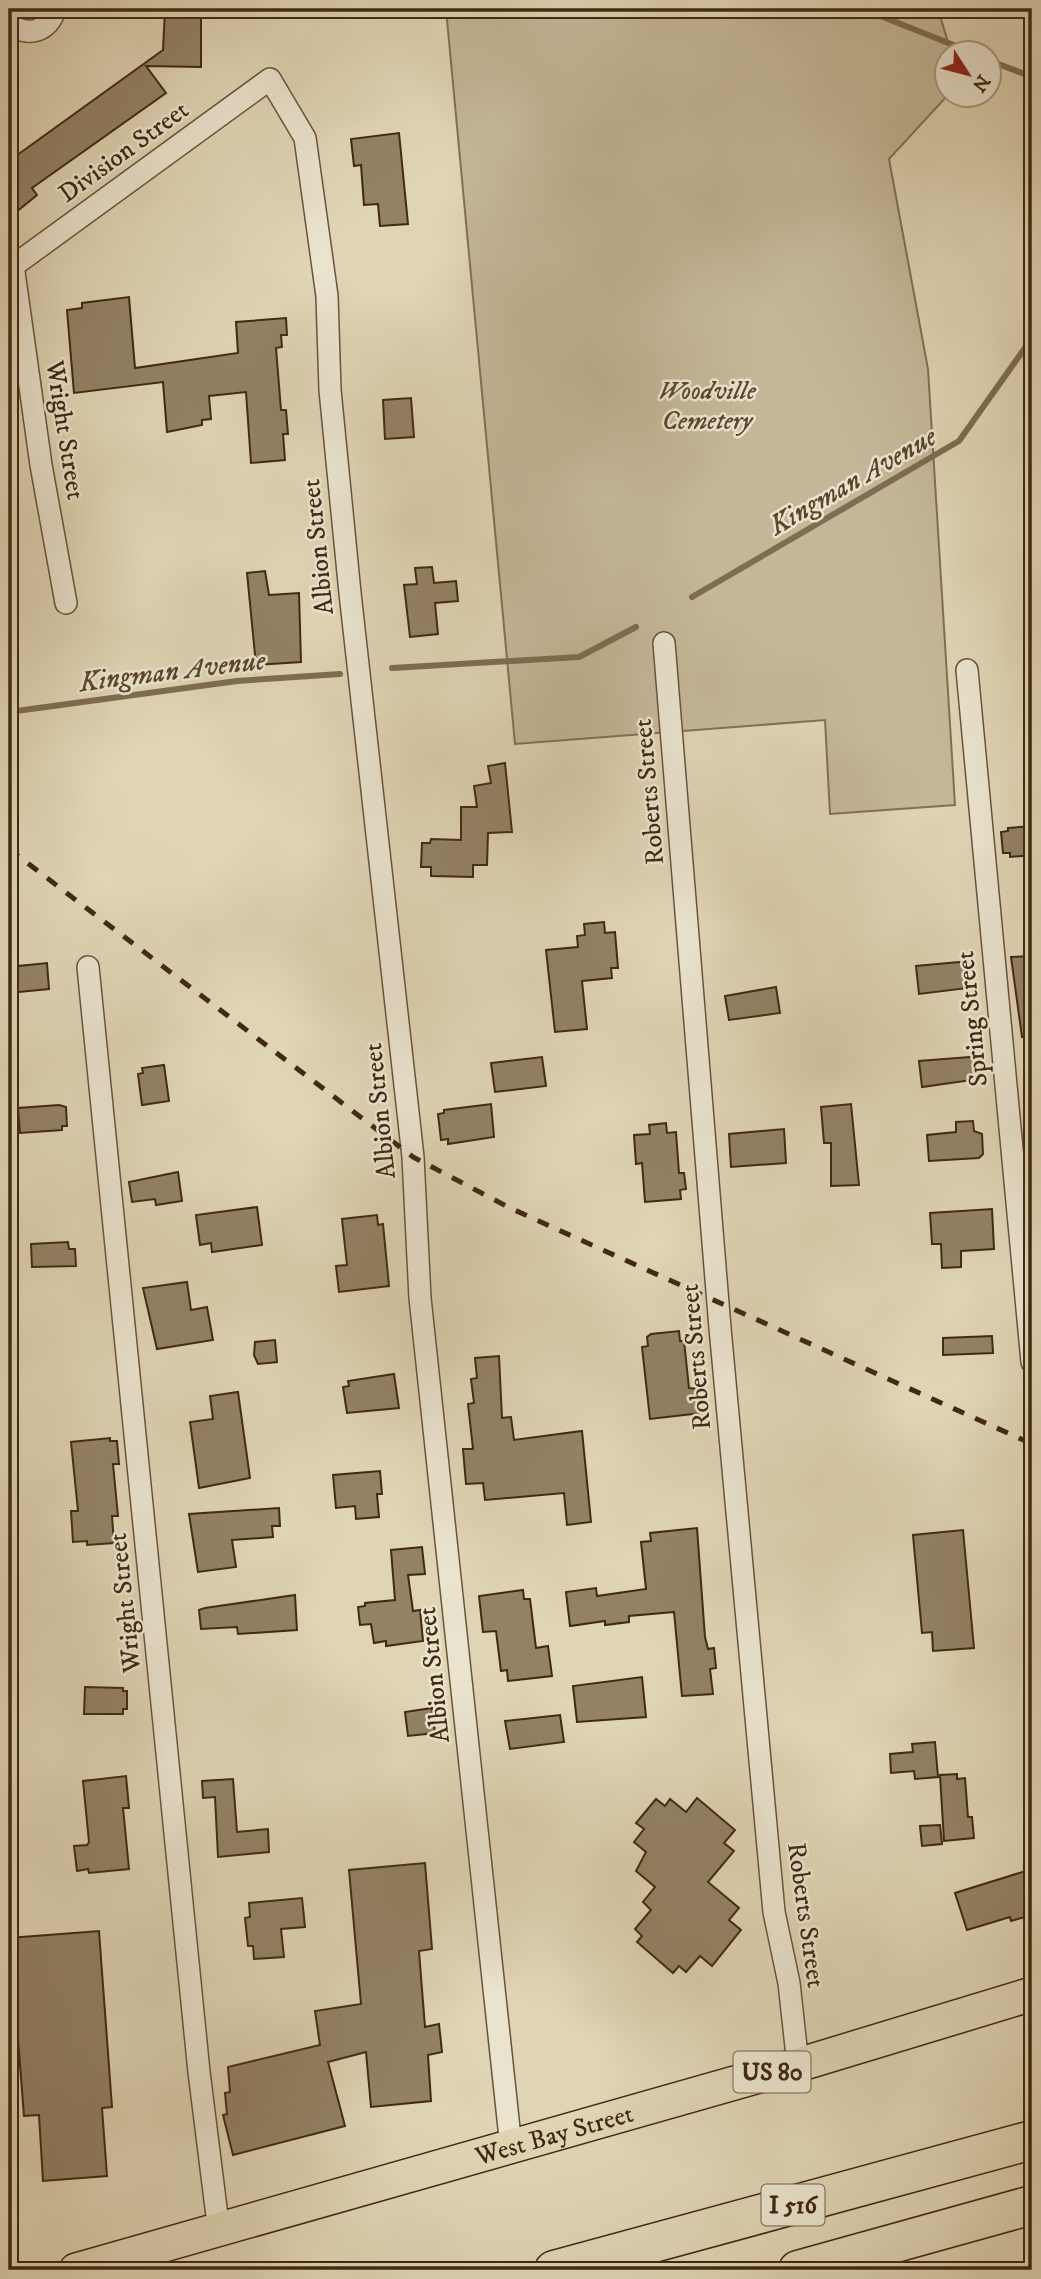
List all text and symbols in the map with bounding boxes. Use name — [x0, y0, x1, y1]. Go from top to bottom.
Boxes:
north arrow — [932, 38, 1002, 108]
text: N — [966, 70, 994, 97]
street label: Division Street — [52, 94, 195, 211]
street label: Wright Street — [37, 357, 92, 502]
park label: Woodville Cemetery — [658, 375, 757, 438]
water label: Kingman Avenue — [762, 419, 944, 544]
street label: Albion Street — [295, 477, 342, 616]
water label: Kingman Avenue — [76, 643, 269, 700]
street label: Roberts Street — [627, 717, 672, 866]
street label: Spring Street — [949, 949, 996, 1088]
street label: Albion Street — [357, 1041, 404, 1180]
street label: Roberts Street — [674, 1282, 719, 1431]
street label: Wright Street — [102, 1531, 149, 1675]
street label: Albion Street — [411, 1605, 458, 1744]
street label: Roberts Street — [779, 1840, 832, 1990]
road number: US 80 — [734, 2052, 810, 2092]
street label: West Bay Street — [471, 2098, 637, 2174]
road number: I 516 — [762, 2184, 824, 2226]

